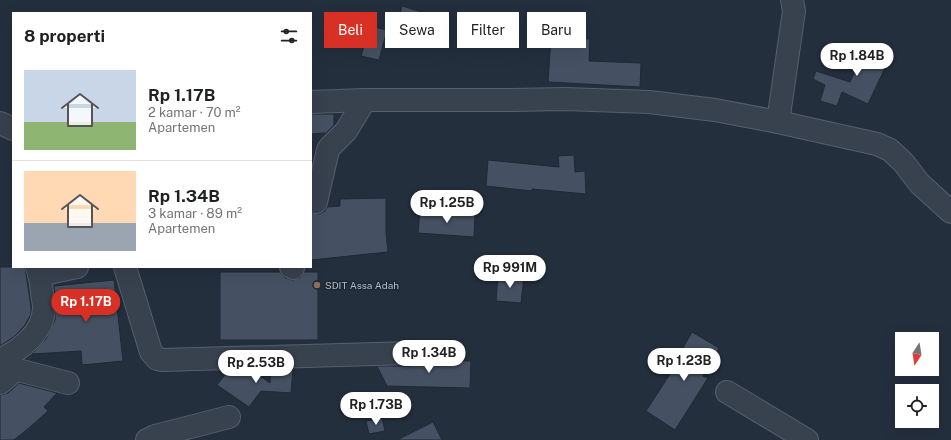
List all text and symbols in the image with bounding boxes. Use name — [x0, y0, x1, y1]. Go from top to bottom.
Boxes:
chip: Beli — [324, 12, 377, 48]
chip: Sewa — [385, 12, 449, 48]
chip: Filter — [457, 12, 519, 48]
chip: Baru — [527, 12, 586, 48]
icon: filters — [278, 25, 300, 47]
text: 8 properti — [24, 26, 105, 46]
pin: Rp 1.84B — [816, 43, 898, 77]
text: Rp 1.84B — [830, 48, 884, 63]
text: Rp 1.17B — [148, 85, 215, 105]
icon: home — [56, 86, 104, 134]
text: 2 kamar · 70 m² — [148, 105, 241, 120]
text: Apartemen — [148, 120, 215, 135]
text: Rp 1.34B — [148, 186, 220, 206]
icon: home — [56, 187, 104, 235]
pin: Rp 1.25B — [406, 190, 488, 224]
text: Rp 1.25B — [419, 195, 475, 210]
text: 3 kamar · 89 m² — [148, 206, 242, 221]
text: Apartemen — [148, 221, 215, 236]
pin: Rp 991M — [473, 255, 547, 289]
text: Rp 991M — [483, 260, 537, 275]
place label: SDIT Assa Adah — [325, 279, 399, 291]
marker: SDIT Assa Adah — [312, 280, 322, 290]
pin: Rp 1.17B — [45, 289, 127, 323]
text: Rp 1.17B — [60, 294, 112, 309]
north arrow — [895, 332, 939, 376]
map controls — [895, 332, 939, 428]
pin: Rp 1.34B — [388, 340, 470, 374]
text: Rp 1.34B — [402, 345, 456, 360]
pin: Rp 1.23B — [643, 348, 725, 382]
pin: Rp 2.53B — [215, 350, 297, 384]
text: Rp 1.23B — [657, 353, 711, 368]
text: Rp 2.53B — [227, 355, 285, 370]
button: locate — [895, 384, 939, 428]
pin: Rp 1.73B — [335, 392, 417, 426]
text: Rp 1.73B — [349, 397, 403, 412]

